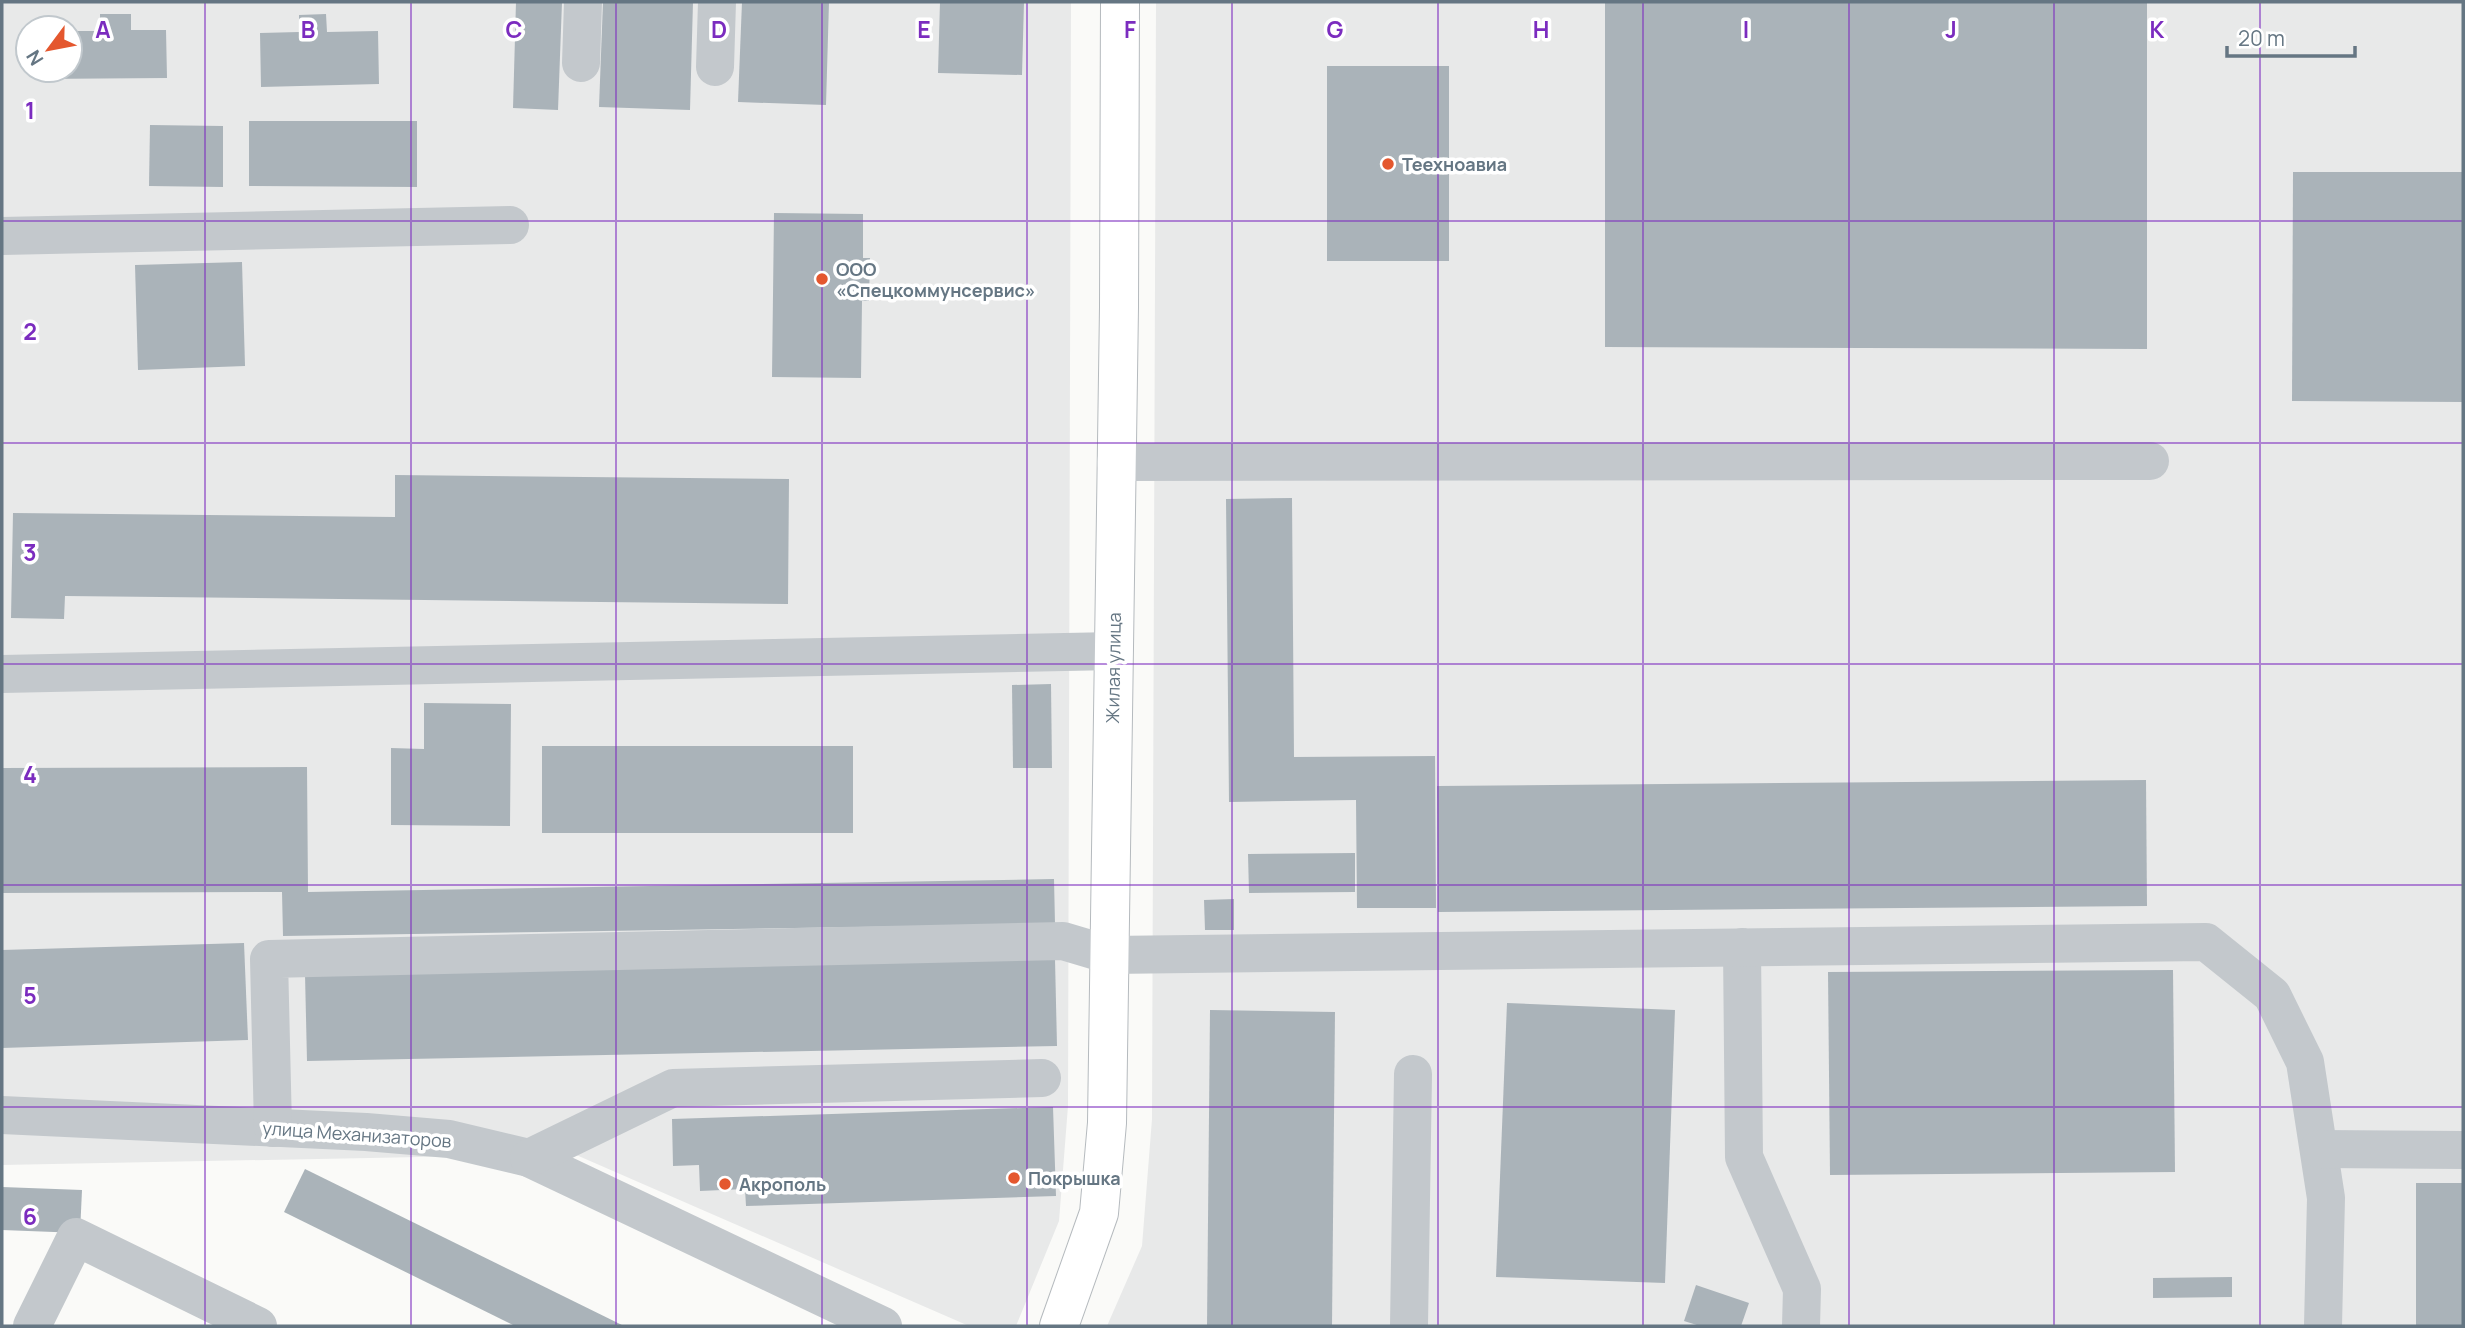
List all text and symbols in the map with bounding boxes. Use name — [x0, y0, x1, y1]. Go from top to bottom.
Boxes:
text: A — [95, 13, 111, 45]
text: B — [301, 13, 315, 45]
text: C — [506, 13, 523, 45]
text: D — [711, 13, 727, 45]
text: E — [917, 13, 931, 45]
text: F — [1124, 13, 1136, 45]
text: G — [1327, 13, 1344, 45]
text: H — [1533, 13, 1549, 45]
text: I — [1743, 13, 1749, 45]
text: J — [1945, 13, 1957, 45]
text: K — [2150, 13, 2165, 45]
north arrow — [14, 14, 84, 84]
scale bar — [2227, 14, 2355, 58]
text: 20 m — [2238, 24, 2285, 52]
text: N — [20, 45, 49, 71]
text: 1 — [25, 94, 35, 126]
place label: Теехноавиа — [1402, 152, 1507, 176]
marker: Теехноавиа — [1380, 156, 1396, 172]
place label: ООО «Спецкоммунсервис» — [836, 257, 1036, 302]
marker: ООО «Спецкоммунсервис» — [814, 271, 830, 287]
text: 2 — [23, 315, 37, 347]
text: 3 — [23, 536, 37, 568]
street label: Жилая улица — [1100, 612, 1126, 724]
text: 4 — [23, 758, 37, 790]
text: 5 — [23, 979, 37, 1011]
street label: улица Механизаторов — [262, 1115, 453, 1153]
place label: Покрышка — [1028, 1166, 1121, 1190]
marker: Покрышка — [1006, 1170, 1022, 1186]
place label: Акрополь — [739, 1172, 826, 1196]
marker: Акрополь — [717, 1176, 733, 1192]
text: 6 — [23, 1200, 37, 1232]

